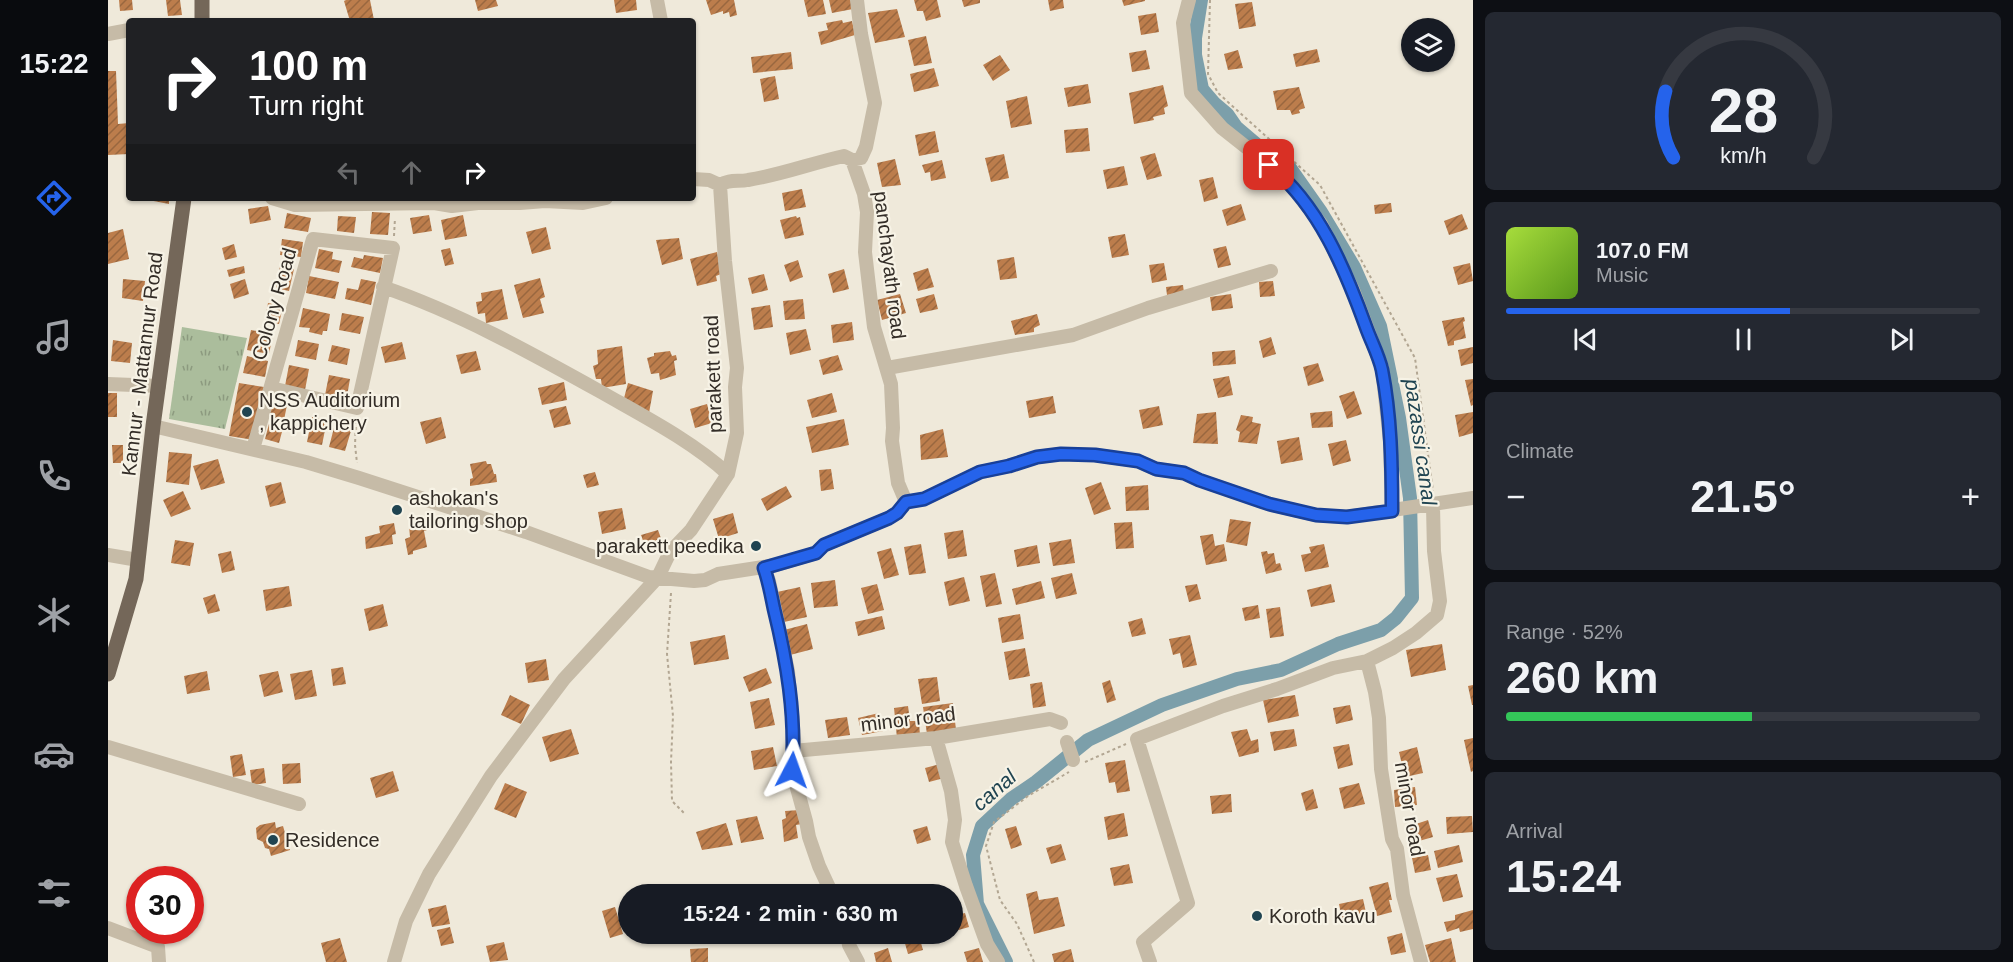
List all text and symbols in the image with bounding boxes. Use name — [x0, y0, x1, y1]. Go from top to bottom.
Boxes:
map controls — [1401, 18, 1455, 72]
button: layers — [1401, 18, 1455, 72]
icon: right — [150, 42, 228, 120]
text: 100 m — [249, 42, 368, 89]
text: 15:22 — [19, 49, 89, 79]
text: 28 — [1708, 76, 1778, 145]
text: Turn right — [249, 91, 364, 121]
pin — [1243, 139, 1294, 190]
text: km/h — [1720, 144, 1766, 168]
icon: arrive — [1252, 148, 1285, 181]
icon: left — [332, 156, 365, 189]
icon: ahead — [395, 156, 428, 189]
icon: right — [458, 156, 491, 189]
icon: directions — [33, 177, 75, 219]
street label: panchayath road — [870, 190, 910, 340]
text: 107.0 FM — [1596, 238, 1689, 263]
street label: Colony Road — [247, 245, 301, 363]
street label: Kannur - Mattannur Road — [117, 251, 167, 477]
text: Music — [1596, 264, 1648, 286]
street label: parakett road — [700, 315, 726, 433]
icon: music — [33, 316, 75, 358]
icon: previous — [1569, 323, 1602, 356]
icon: pause — [1727, 323, 1760, 356]
icon: next — [1885, 323, 1918, 356]
water label: pazassi canal — [1401, 376, 1441, 508]
place label: NSS Auditorium , kappichery — [259, 389, 400, 434]
marker: NSS Auditorium , kappichery — [240, 405, 254, 419]
text: Climate — [1506, 440, 1574, 462]
icon: phone — [33, 455, 75, 497]
text: 21.5° — [1690, 471, 1796, 522]
text: − — [1506, 478, 1525, 515]
text: + — [1961, 478, 1980, 515]
place label: ashokan's tailoring shop — [409, 487, 528, 532]
marker: ashokan's tailoring shop — [390, 503, 404, 517]
place label: parakett peedika — [596, 535, 745, 557]
marker: parakett peedika — [749, 539, 763, 553]
icon: climate — [33, 594, 75, 636]
text: Range · 52% — [1506, 621, 1623, 643]
text: 260 km — [1506, 652, 1659, 703]
street label: minor road — [859, 702, 957, 736]
icon: car — [33, 733, 75, 775]
position arrow — [760, 738, 824, 802]
street label: minor road — [1391, 760, 1429, 858]
water label: canal — [968, 764, 1021, 815]
text: Arrival — [1506, 820, 1563, 842]
place label: Residence — [285, 829, 380, 851]
marker: Residence — [266, 833, 280, 847]
text: 15:24 — [1506, 851, 1621, 902]
speed limit sign: 30 — [126, 866, 204, 944]
icon: filters — [33, 872, 75, 914]
text: 15:24 · 2 min · 630 m — [683, 901, 898, 926]
place label: Koroth kavu — [1269, 905, 1376, 927]
marker: Koroth kavu — [1250, 909, 1264, 923]

